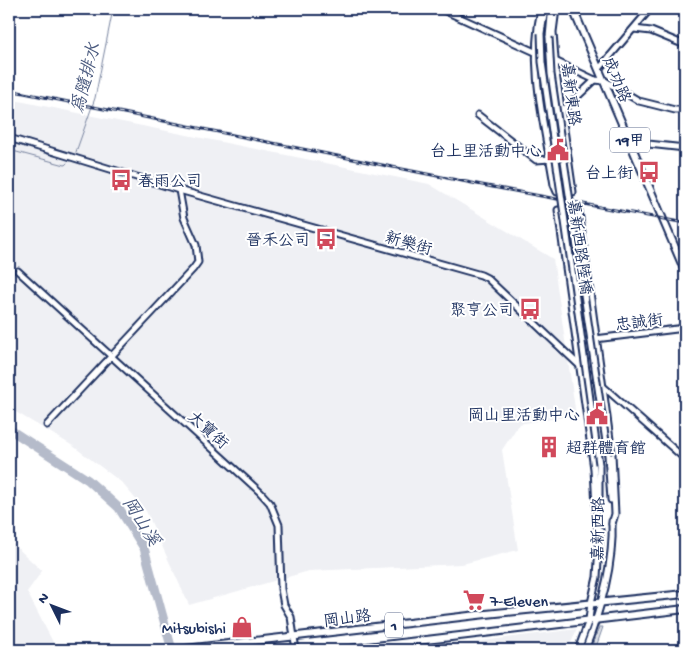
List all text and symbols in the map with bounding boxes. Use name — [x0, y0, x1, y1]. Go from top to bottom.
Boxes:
water label: 為隨排水 — [68, 40, 107, 116]
street label: 成功路 — [597, 54, 635, 106]
street label: 嘉新東路 — [555, 61, 584, 127]
road number: 19甲 — [610, 128, 650, 152]
public building icon: 台上里活動中心 — [545, 137, 571, 163]
place label: 台上里活動中心 — [430, 142, 542, 163]
bus stop icon: 台上街 — [636, 159, 662, 185]
place label: 台上街 — [585, 164, 633, 185]
bus stop icon: 春雨公司 — [108, 167, 134, 193]
place label: 春雨公司 — [138, 172, 202, 193]
street label: 嘉新西路陸橋 — [561, 198, 596, 296]
bus stop icon: 晉禾公司 — [313, 226, 339, 252]
street label: 新樂街 — [382, 228, 434, 261]
place label: 晉禾公司 — [246, 232, 310, 252]
bus stop icon: 聚亨公司 — [517, 296, 543, 322]
place label: 聚亨公司 — [450, 301, 514, 322]
street label: 忠誠街 — [614, 310, 664, 337]
public building icon: 岡山里活動中心 — [584, 401, 610, 427]
place label: 岡山里活動中心 — [468, 406, 580, 427]
street label: 大寶街 — [182, 407, 232, 455]
building icon: 超群體育館 — [536, 434, 562, 460]
place label: 超群體育館 — [566, 439, 646, 460]
water label: 岡山溪 — [117, 493, 164, 552]
street label: 嘉新西路 — [588, 497, 611, 561]
north arrow — [28, 582, 78, 632]
supermarket icon: 7-Eleven — [461, 587, 487, 613]
text: N — [35, 590, 54, 608]
place label: 7-Eleven — [489, 594, 548, 613]
street label: 岡山路 — [322, 606, 372, 633]
road number: 1 — [385, 612, 403, 638]
shop icon: Mitsubishi — [229, 614, 255, 640]
place label: Mitsubishi — [162, 621, 226, 640]

